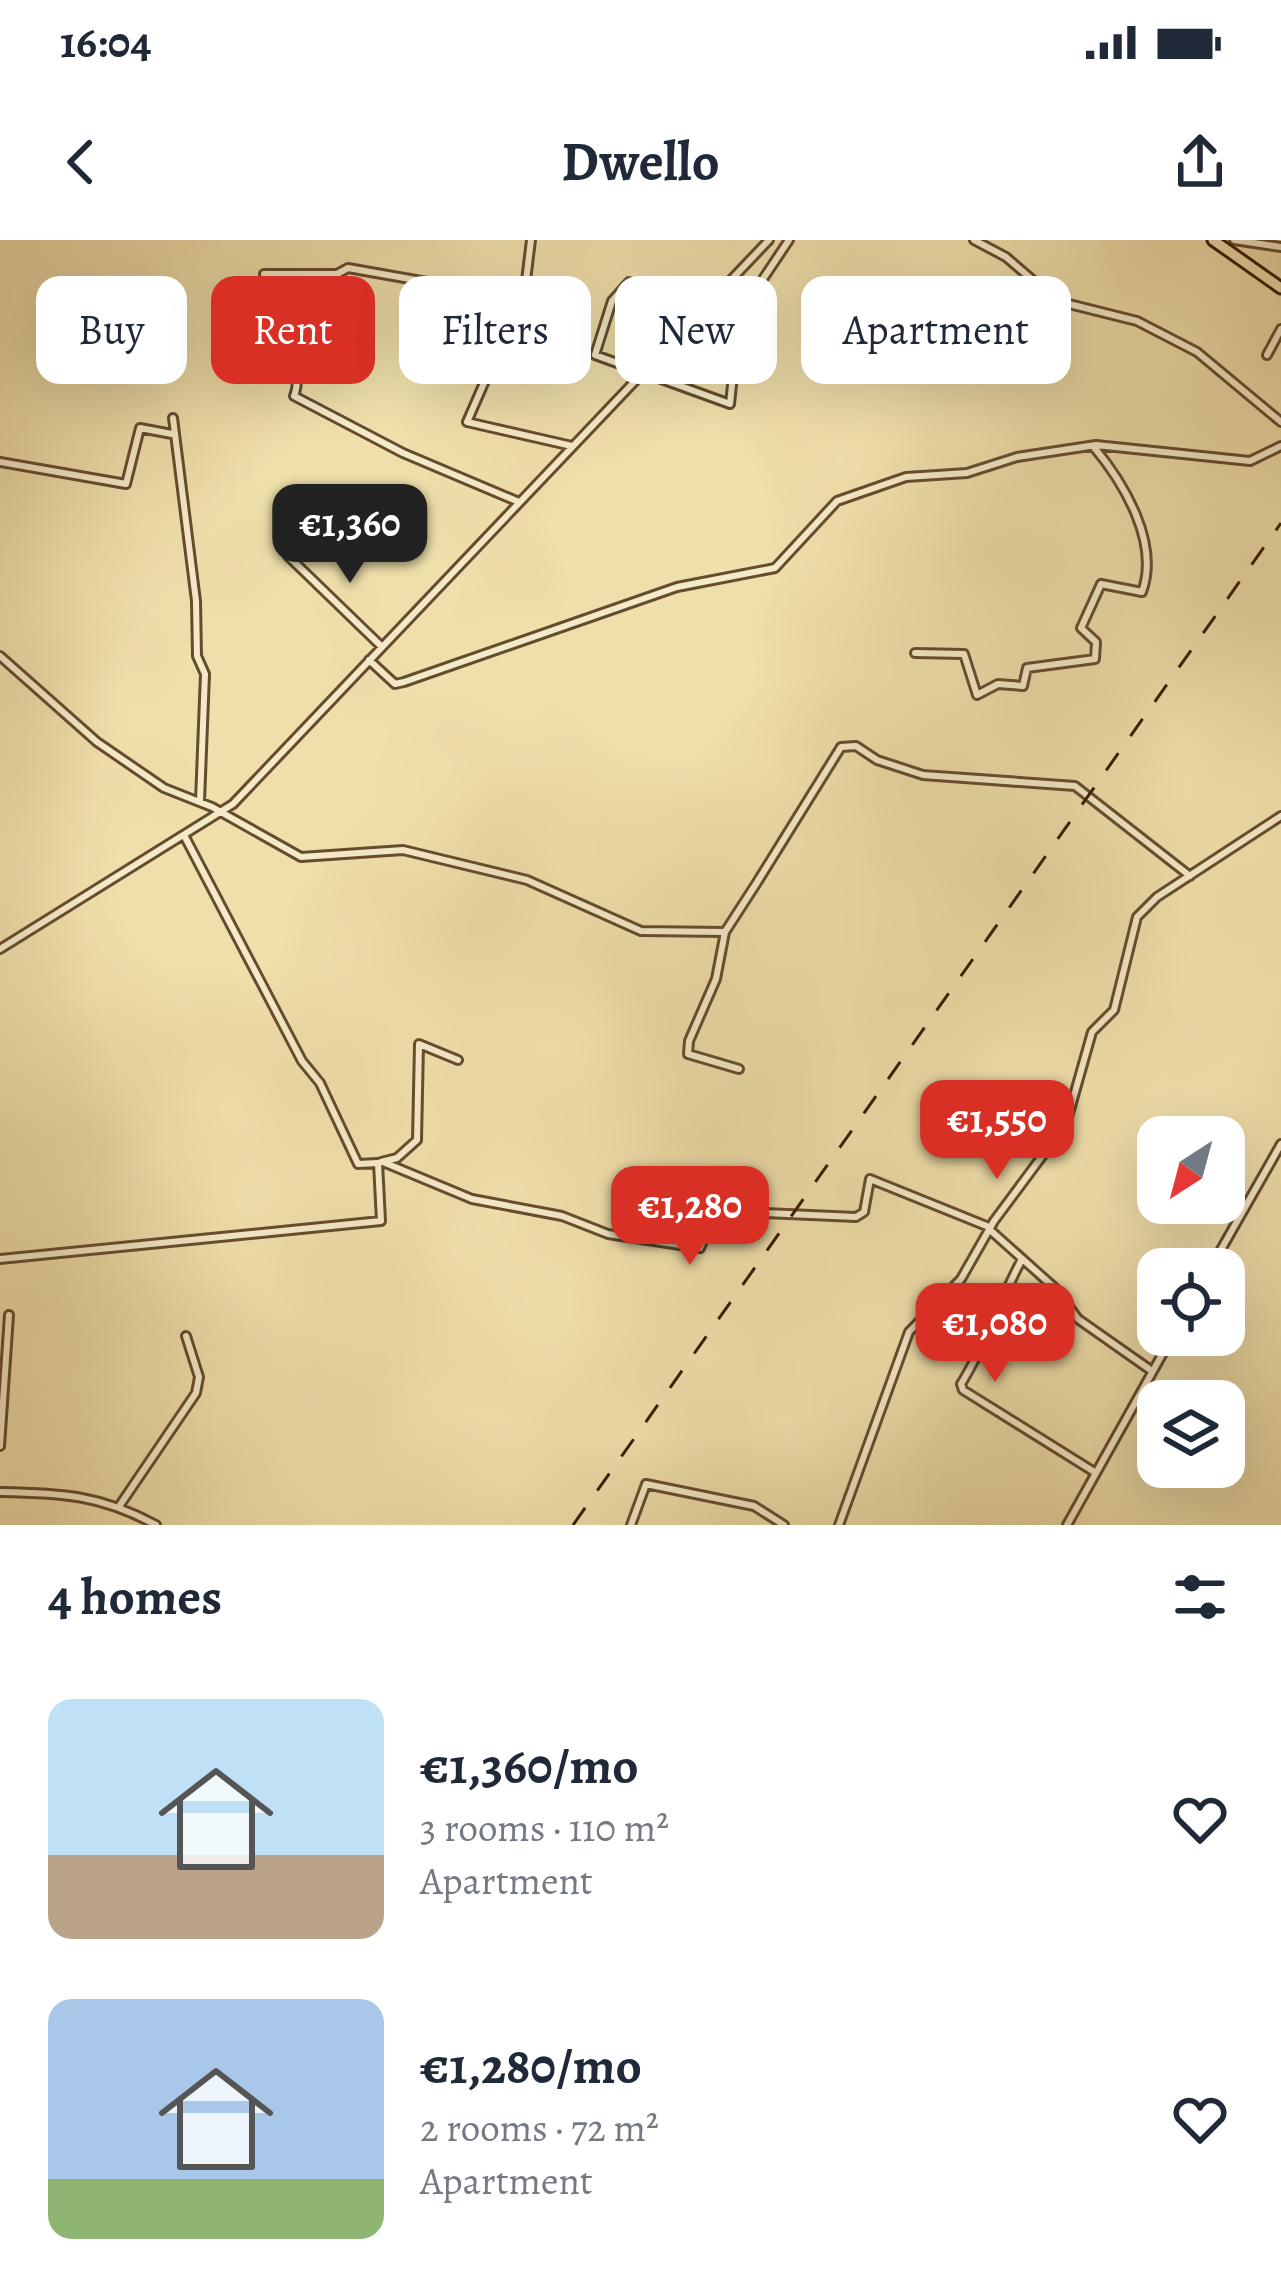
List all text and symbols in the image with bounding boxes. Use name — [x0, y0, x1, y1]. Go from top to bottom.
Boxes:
text: 16:04 — [60, 11, 152, 73]
text: Dwello — [561, 125, 720, 199]
icon: back — [48, 129, 114, 195]
icon: share — [1167, 129, 1233, 195]
chip: Buy — [36, 276, 187, 384]
chip: Rent — [211, 276, 375, 384]
chip: Filters — [399, 276, 591, 384]
chip: New — [615, 276, 777, 384]
chip: Apartment — [801, 276, 1071, 384]
pin: €1,360 — [252, 484, 448, 586]
text: €1,360 — [299, 496, 401, 549]
pin: €1,550 — [899, 1080, 1095, 1182]
text: €1,550 — [947, 1092, 1047, 1145]
north arrow — [1137, 1116, 1245, 1224]
map controls — [1137, 1116, 1245, 1488]
pin: €1,280 — [592, 1166, 788, 1268]
text: €1,280 — [638, 1178, 742, 1231]
button: locate — [1137, 1248, 1245, 1356]
pin: €1,080 — [897, 1283, 1093, 1385]
text: €1,080 — [943, 1295, 1047, 1348]
button: layers — [1137, 1380, 1245, 1488]
text: 4 homes — [48, 1562, 222, 1632]
icon: filters — [1167, 1564, 1233, 1630]
text: €1,360/mo — [420, 1731, 639, 1801]
icon: home — [144, 1747, 288, 1891]
icon: heart — [1167, 1786, 1233, 1852]
text: 3 rooms · 110 m² — [420, 1801, 669, 1854]
text: Apartment — [420, 1854, 593, 1907]
text: €1,280/mo — [420, 2031, 642, 2101]
icon: home — [144, 2047, 288, 2191]
icon: heart — [1167, 2086, 1233, 2152]
text: 2 rooms · 72 m² — [420, 2101, 659, 2154]
text: Apartment — [420, 2154, 593, 2207]

